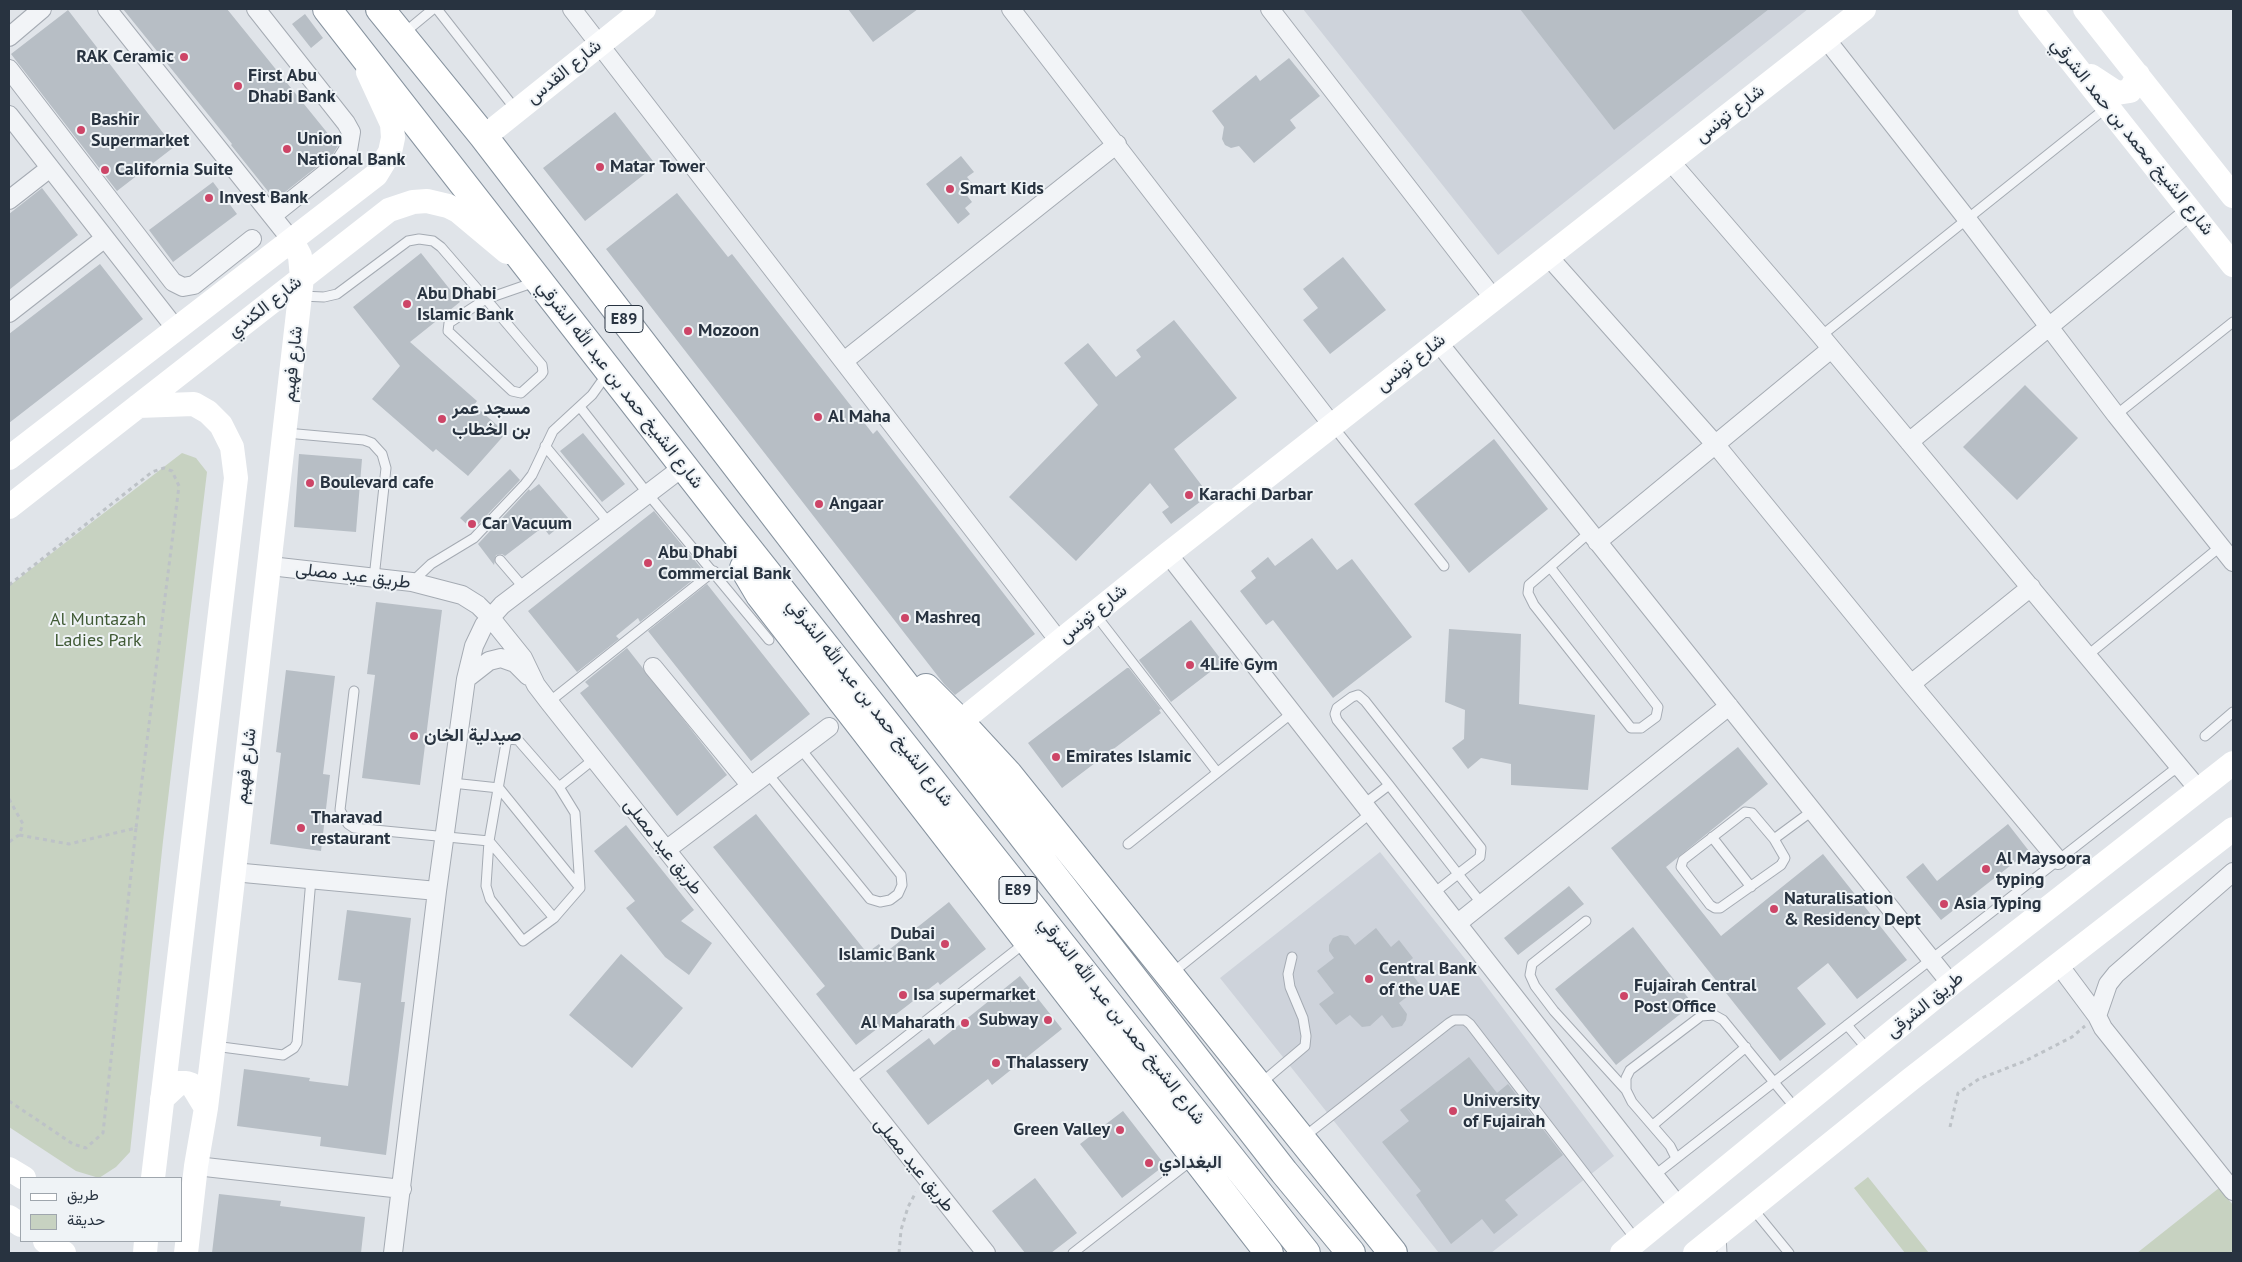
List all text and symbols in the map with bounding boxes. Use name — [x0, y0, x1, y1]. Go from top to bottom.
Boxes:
street label: شارع الشيخ محمد بن حمد الشرقي — [2046, 34, 2218, 240]
street label: شارع القدس — [522, 35, 606, 109]
place label: RAK Ceramic — [76, 46, 174, 68]
marker: RAK Ceramic — [178, 51, 190, 63]
place label: First Abu Dhabi Bank — [248, 65, 336, 108]
marker: First Abu Dhabi Bank — [232, 80, 244, 92]
street label: شارع تونس — [1691, 80, 1769, 148]
place label: Bashir Supermarket — [91, 109, 189, 152]
marker: Bashir Supermarket — [75, 124, 87, 136]
place label: Union National Bank — [297, 128, 405, 170]
marker: Union National Bank — [281, 143, 293, 155]
place label: Matar Tower — [610, 156, 705, 178]
place label: California Suite — [115, 159, 233, 181]
marker: Matar Tower — [594, 161, 606, 173]
marker: California Suite — [99, 164, 111, 176]
place label: Smart Kids — [960, 178, 1044, 200]
marker: Smart Kids — [944, 183, 956, 195]
place label: Invest Bank — [219, 187, 308, 209]
marker: Invest Bank — [203, 192, 215, 204]
street label: شارع الكندي — [224, 271, 306, 343]
street label: شارع الشيخ حمد بن عبد الله الشرقي — [532, 277, 708, 493]
place label: Abu Dhabi Islamic Bank — [417, 283, 514, 326]
marker: Abu Dhabi Islamic Bank — [401, 298, 413, 310]
road number: E89 — [605, 306, 643, 332]
place label: Mozoon — [698, 320, 759, 342]
street label: شارع فهيم — [278, 325, 308, 403]
marker: Mozoon — [682, 325, 694, 337]
street label: شارع تونس — [1372, 329, 1450, 397]
place label: مسجد عمر بن الخطاب — [452, 398, 531, 440]
place label: Al Maha — [828, 406, 891, 428]
marker: Al Maha — [812, 411, 824, 423]
marker: مسجد عمر بن الخطاب — [436, 413, 448, 425]
place label: Boulevard cafe — [320, 472, 434, 494]
marker: Boulevard cafe — [304, 477, 316, 489]
place label: Karachi Darbar — [1199, 484, 1313, 506]
marker: Karachi Darbar — [1183, 489, 1195, 501]
place label: Angaar — [829, 493, 884, 515]
marker: Angaar — [813, 498, 825, 510]
place label: Car Vacuum — [482, 513, 572, 535]
marker: Car Vacuum — [466, 518, 478, 530]
place label: Abu Dhabi Commercial Bank — [658, 542, 791, 584]
marker: Abu Dhabi Commercial Bank — [642, 557, 654, 569]
street label: طريق عيد مصلى — [294, 558, 412, 594]
street label: شارع تونس — [1054, 580, 1132, 648]
street label: شارع الشيخ حمد بن عبد الله الشرقي — [782, 595, 958, 811]
place label: Mashreq — [915, 607, 981, 629]
park label: Al Muntazah Ladies Park — [50, 609, 146, 652]
marker: Mashreq — [899, 612, 911, 624]
place label: 4Life Gym — [1200, 654, 1278, 676]
marker: 4Life Gym — [1184, 659, 1196, 671]
place label: صيدلية الخان — [424, 725, 521, 747]
street label: شارع فهيم — [231, 727, 261, 805]
marker: صيدلية الخان — [408, 730, 420, 742]
place label: Emirates Islamic — [1066, 746, 1192, 768]
marker: Emirates Islamic — [1050, 751, 1062, 763]
street label: طريق عيد مصلى — [619, 795, 707, 899]
place label: Tharavad restaurant — [311, 807, 390, 850]
marker: Tharavad restaurant — [295, 822, 307, 834]
place label: Al Maysoora typing — [1996, 848, 2091, 891]
marker: Al Maysoora typing — [1980, 863, 1992, 875]
road number: E89 — [999, 876, 1037, 904]
place label: Naturalisation & Residency Dept — [1784, 888, 1921, 931]
place label: Asia Typing — [1954, 893, 2041, 915]
marker: Asia Typing — [1938, 898, 1950, 910]
marker: Naturalisation & Residency Dept — [1768, 903, 1780, 915]
street label: شارع الشيخ حمد بن عبد الله الشرقي — [1034, 913, 1210, 1129]
place label: Dubai Islamic Bank — [838, 923, 935, 966]
marker: Dubai Islamic Bank — [939, 938, 951, 950]
place label: Central Bank of the UAE — [1379, 958, 1477, 1001]
street label: طريق الشرقى — [1882, 967, 1968, 1043]
marker: Central Bank of the UAE — [1363, 973, 1375, 985]
place label: Fujairah Central Post Office — [1634, 975, 1756, 1018]
place label: Isa supermarket — [913, 984, 1035, 1006]
marker: Isa supermarket — [897, 989, 909, 1001]
marker: Fujairah Central Post Office — [1618, 990, 1630, 1002]
place label: Subway — [979, 1009, 1038, 1031]
place label: Al Maharath — [861, 1012, 955, 1034]
marker: Subway — [1042, 1014, 1054, 1026]
marker: Al Maharath — [959, 1017, 971, 1029]
place label: Thalassery — [1006, 1052, 1088, 1074]
marker: Thalassery — [990, 1057, 1002, 1069]
place label: University of Fujairah — [1463, 1090, 1545, 1132]
marker: University of Fujairah — [1447, 1105, 1459, 1117]
street label: طريق عيد مصلى — [869, 1113, 959, 1217]
place label: Green Valley — [1013, 1119, 1110, 1141]
marker: Green Valley — [1114, 1124, 1126, 1136]
place label: البغدادي — [1159, 1152, 1222, 1174]
marker: البغدادي — [1143, 1157, 1155, 1169]
legend — [20, 1177, 182, 1242]
text: طريق — [67, 1185, 99, 1204]
text: حديقة — [67, 1210, 105, 1229]

